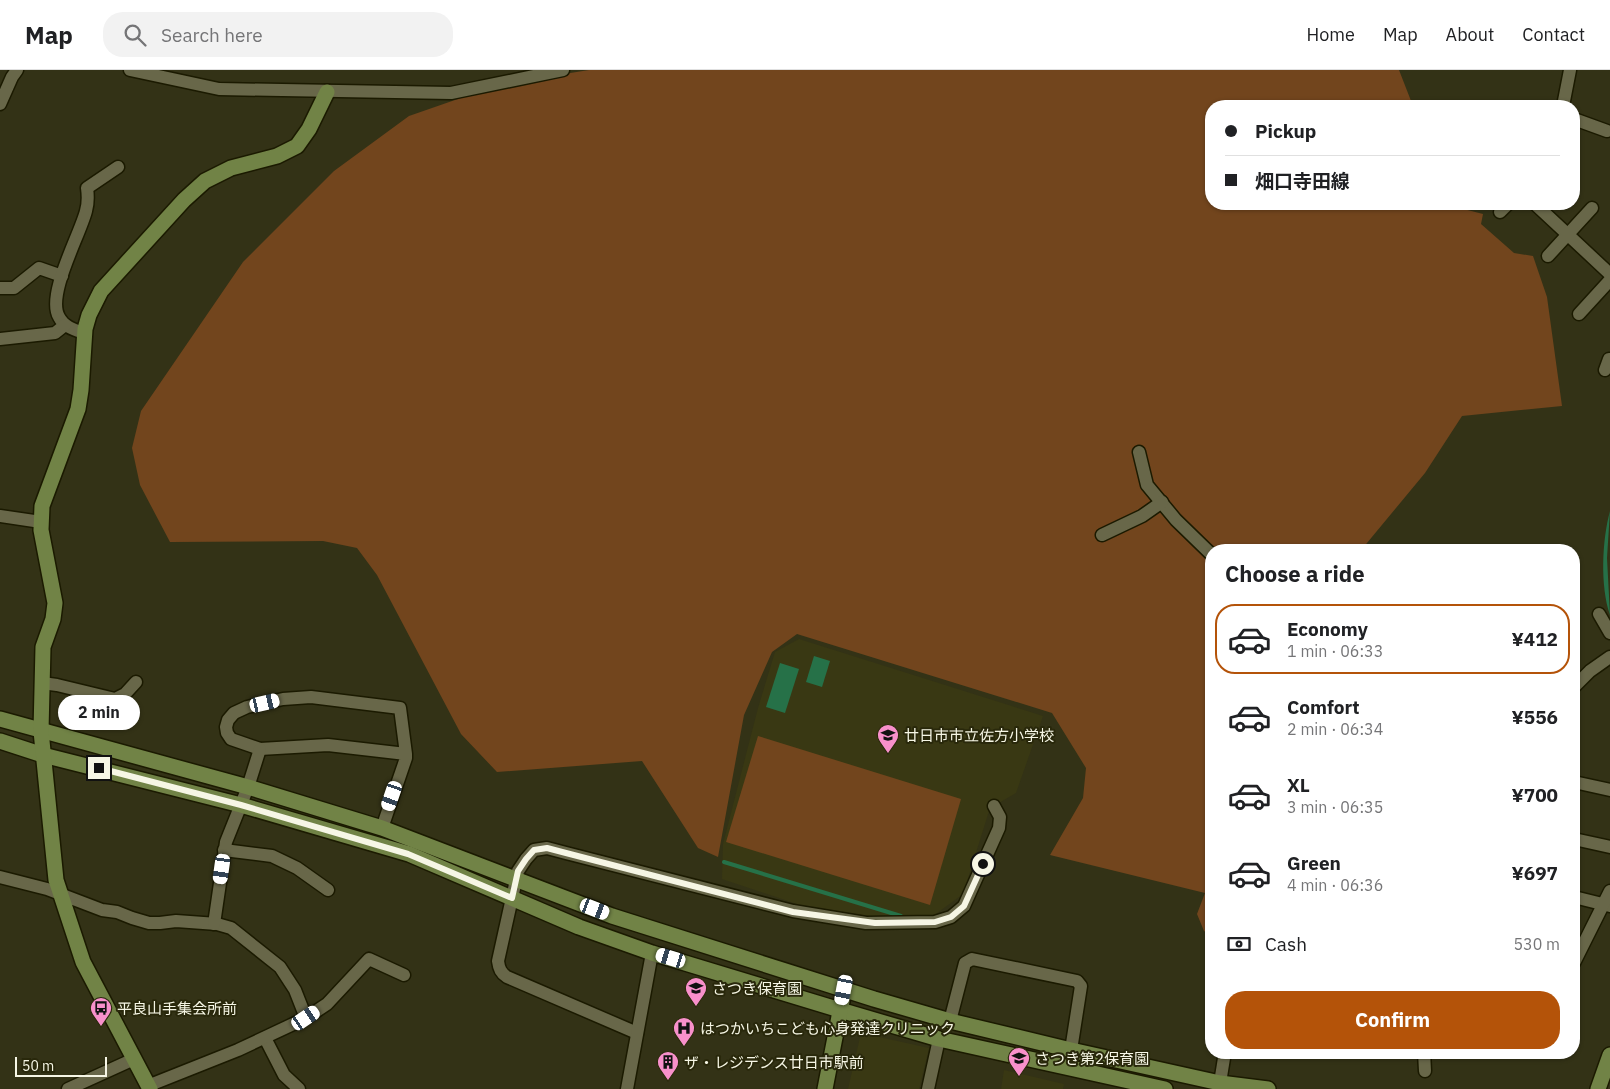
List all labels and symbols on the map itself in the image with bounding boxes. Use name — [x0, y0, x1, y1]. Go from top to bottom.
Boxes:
car — [248, 692, 281, 714]
callout: 2 min — [58, 696, 140, 730]
school or university icon: 廿日市市立佐方小学校 — [876, 723, 900, 754]
place label: 廿日市市立佐方小学校 — [904, 726, 1054, 745]
route end — [88, 757, 110, 779]
car — [380, 779, 403, 813]
car — [212, 853, 231, 885]
route start — [972, 853, 994, 875]
car — [578, 897, 611, 921]
car — [654, 946, 687, 970]
car — [833, 974, 854, 1006]
school or university icon: さつき保育園 — [684, 976, 708, 1007]
place label: さつき保育園 — [712, 979, 802, 998]
bus stop icon: 平良山手集会所前 — [89, 996, 113, 1027]
place label: 平良山手集会所前 — [117, 999, 237, 1018]
car — [289, 1003, 322, 1033]
hospital icon: はつかいちこども心身発達クリニック — [672, 1016, 696, 1047]
place label: はつかいちこども心身発達クリニック — [700, 1019, 955, 1038]
school or university icon: さつき第2保育園 — [1007, 1046, 1031, 1077]
place label: さつき第2保育園 — [1035, 1049, 1149, 1068]
building icon: ザ・レジデンス廿日市駅前 — [656, 1050, 680, 1081]
place label: ザ・レジデンス廿日市駅前 — [684, 1053, 864, 1072]
scale bar — [15, 1054, 108, 1077]

